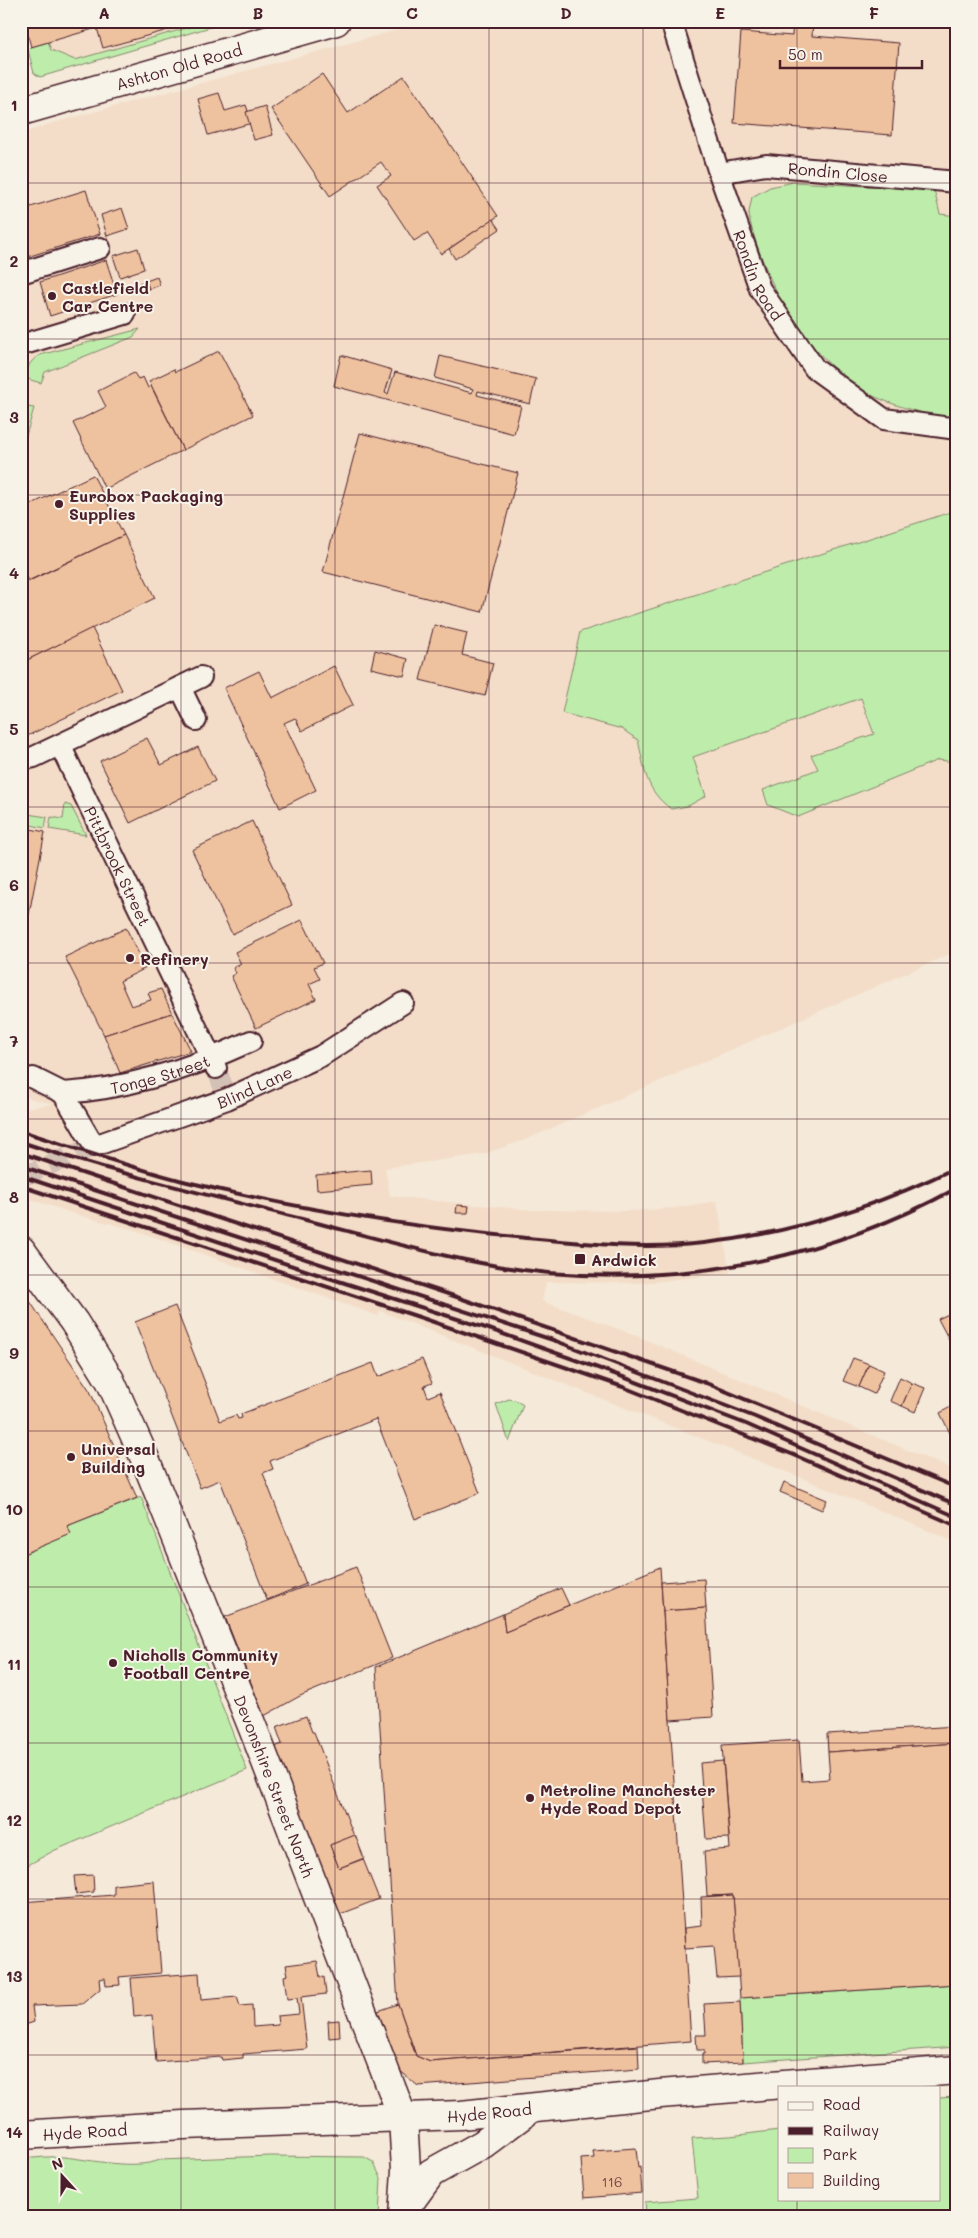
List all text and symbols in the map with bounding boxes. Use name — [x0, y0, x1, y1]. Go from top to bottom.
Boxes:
text: A — [98, 2, 110, 23]
text: B — [253, 2, 263, 23]
text: C — [406, 2, 418, 23]
text: D — [560, 2, 572, 23]
text: E — [715, 2, 725, 23]
text: F — [869, 2, 879, 23]
street label: Ashton Old Road — [113, 38, 244, 94]
scale bar — [780, 38, 923, 70]
text: 50 m — [788, 44, 823, 64]
text: 1 — [10, 94, 18, 115]
street label: Rondin Close — [787, 157, 889, 186]
street label: Rondin Road — [729, 227, 789, 324]
text: 2 — [10, 250, 19, 271]
place label: Castlefield Car Centre — [62, 277, 153, 316]
marker: Castlefield Car Centre — [46, 290, 58, 302]
text: 3 — [9, 406, 19, 427]
place label: Eurobox Packaging Supplies — [69, 485, 223, 524]
marker: Eurobox Packaging Supplies — [53, 498, 65, 510]
text: 4 — [9, 562, 19, 583]
text: 5 — [9, 718, 19, 739]
street label: Pittbrook Street — [80, 802, 156, 929]
text: 6 — [9, 874, 19, 895]
place label: Refinery — [140, 948, 209, 969]
marker: Refinery — [124, 952, 136, 964]
text: 7 — [10, 1030, 19, 1051]
street label: Tonge Street — [108, 1049, 213, 1098]
street label: Blind Lane — [214, 1060, 295, 1112]
text: 8 — [9, 1186, 19, 1207]
place label: Ardwick — [591, 1249, 657, 1270]
marker: Ardwick — [573, 1252, 587, 1266]
text: 9 — [9, 1342, 19, 1363]
place label: Universal Building — [81, 1438, 156, 1477]
marker: Universal Building — [65, 1451, 77, 1463]
text: 10 — [5, 1498, 23, 1519]
place label: Nicholls Community Football Centre — [123, 1644, 278, 1683]
text: 11 — [7, 1653, 21, 1674]
marker: Nicholls Community Football Centre — [107, 1657, 119, 1669]
street label: Devonshire Street North — [230, 1692, 320, 1880]
place label: Metroline Manchester Hyde Road Depot — [540, 1779, 715, 1818]
marker: Metroline Manchester Hyde Road Depot — [524, 1792, 536, 1804]
text: 12 — [6, 1809, 22, 1830]
text: 13 — [6, 1965, 23, 1986]
legend — [778, 2086, 940, 2200]
text: Road — [823, 2094, 860, 2114]
street label: Hyde Road — [447, 2097, 533, 2126]
street label: Hyde Road — [42, 2118, 128, 2144]
text: Railway — [823, 2120, 879, 2140]
text: 14 — [5, 2121, 23, 2142]
text: Park — [823, 2144, 857, 2164]
north arrow — [38, 2150, 88, 2200]
text: N — [49, 2153, 66, 2174]
text: Building — [823, 2170, 880, 2190]
house number: 116 — [602, 2172, 622, 2191]

